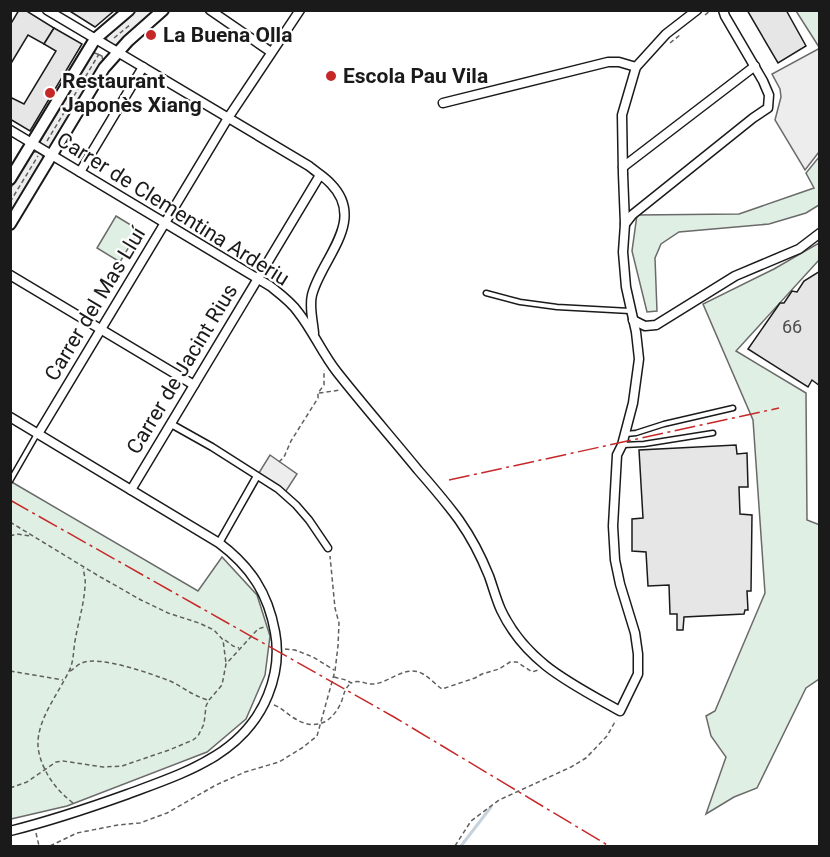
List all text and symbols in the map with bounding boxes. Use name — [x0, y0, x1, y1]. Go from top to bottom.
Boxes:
place label: La Buena Olla — [163, 23, 292, 47]
marker: La Buena Olla — [144, 28, 158, 42]
place label: Escola Pau Vila — [343, 64, 488, 88]
place label: Restaurant Japonès Xiang — [62, 69, 202, 117]
marker: Escola Pau Vila — [324, 69, 338, 83]
marker: Restaurant Japonès Xiang — [43, 86, 57, 100]
street label: Carrer de Clementina Arderiu — [52, 127, 294, 291]
street label: Carrer del Mas Lluí — [40, 222, 151, 385]
street label: Carrer de Jacint Rius — [122, 280, 242, 458]
house number: 66 — [782, 316, 802, 337]

